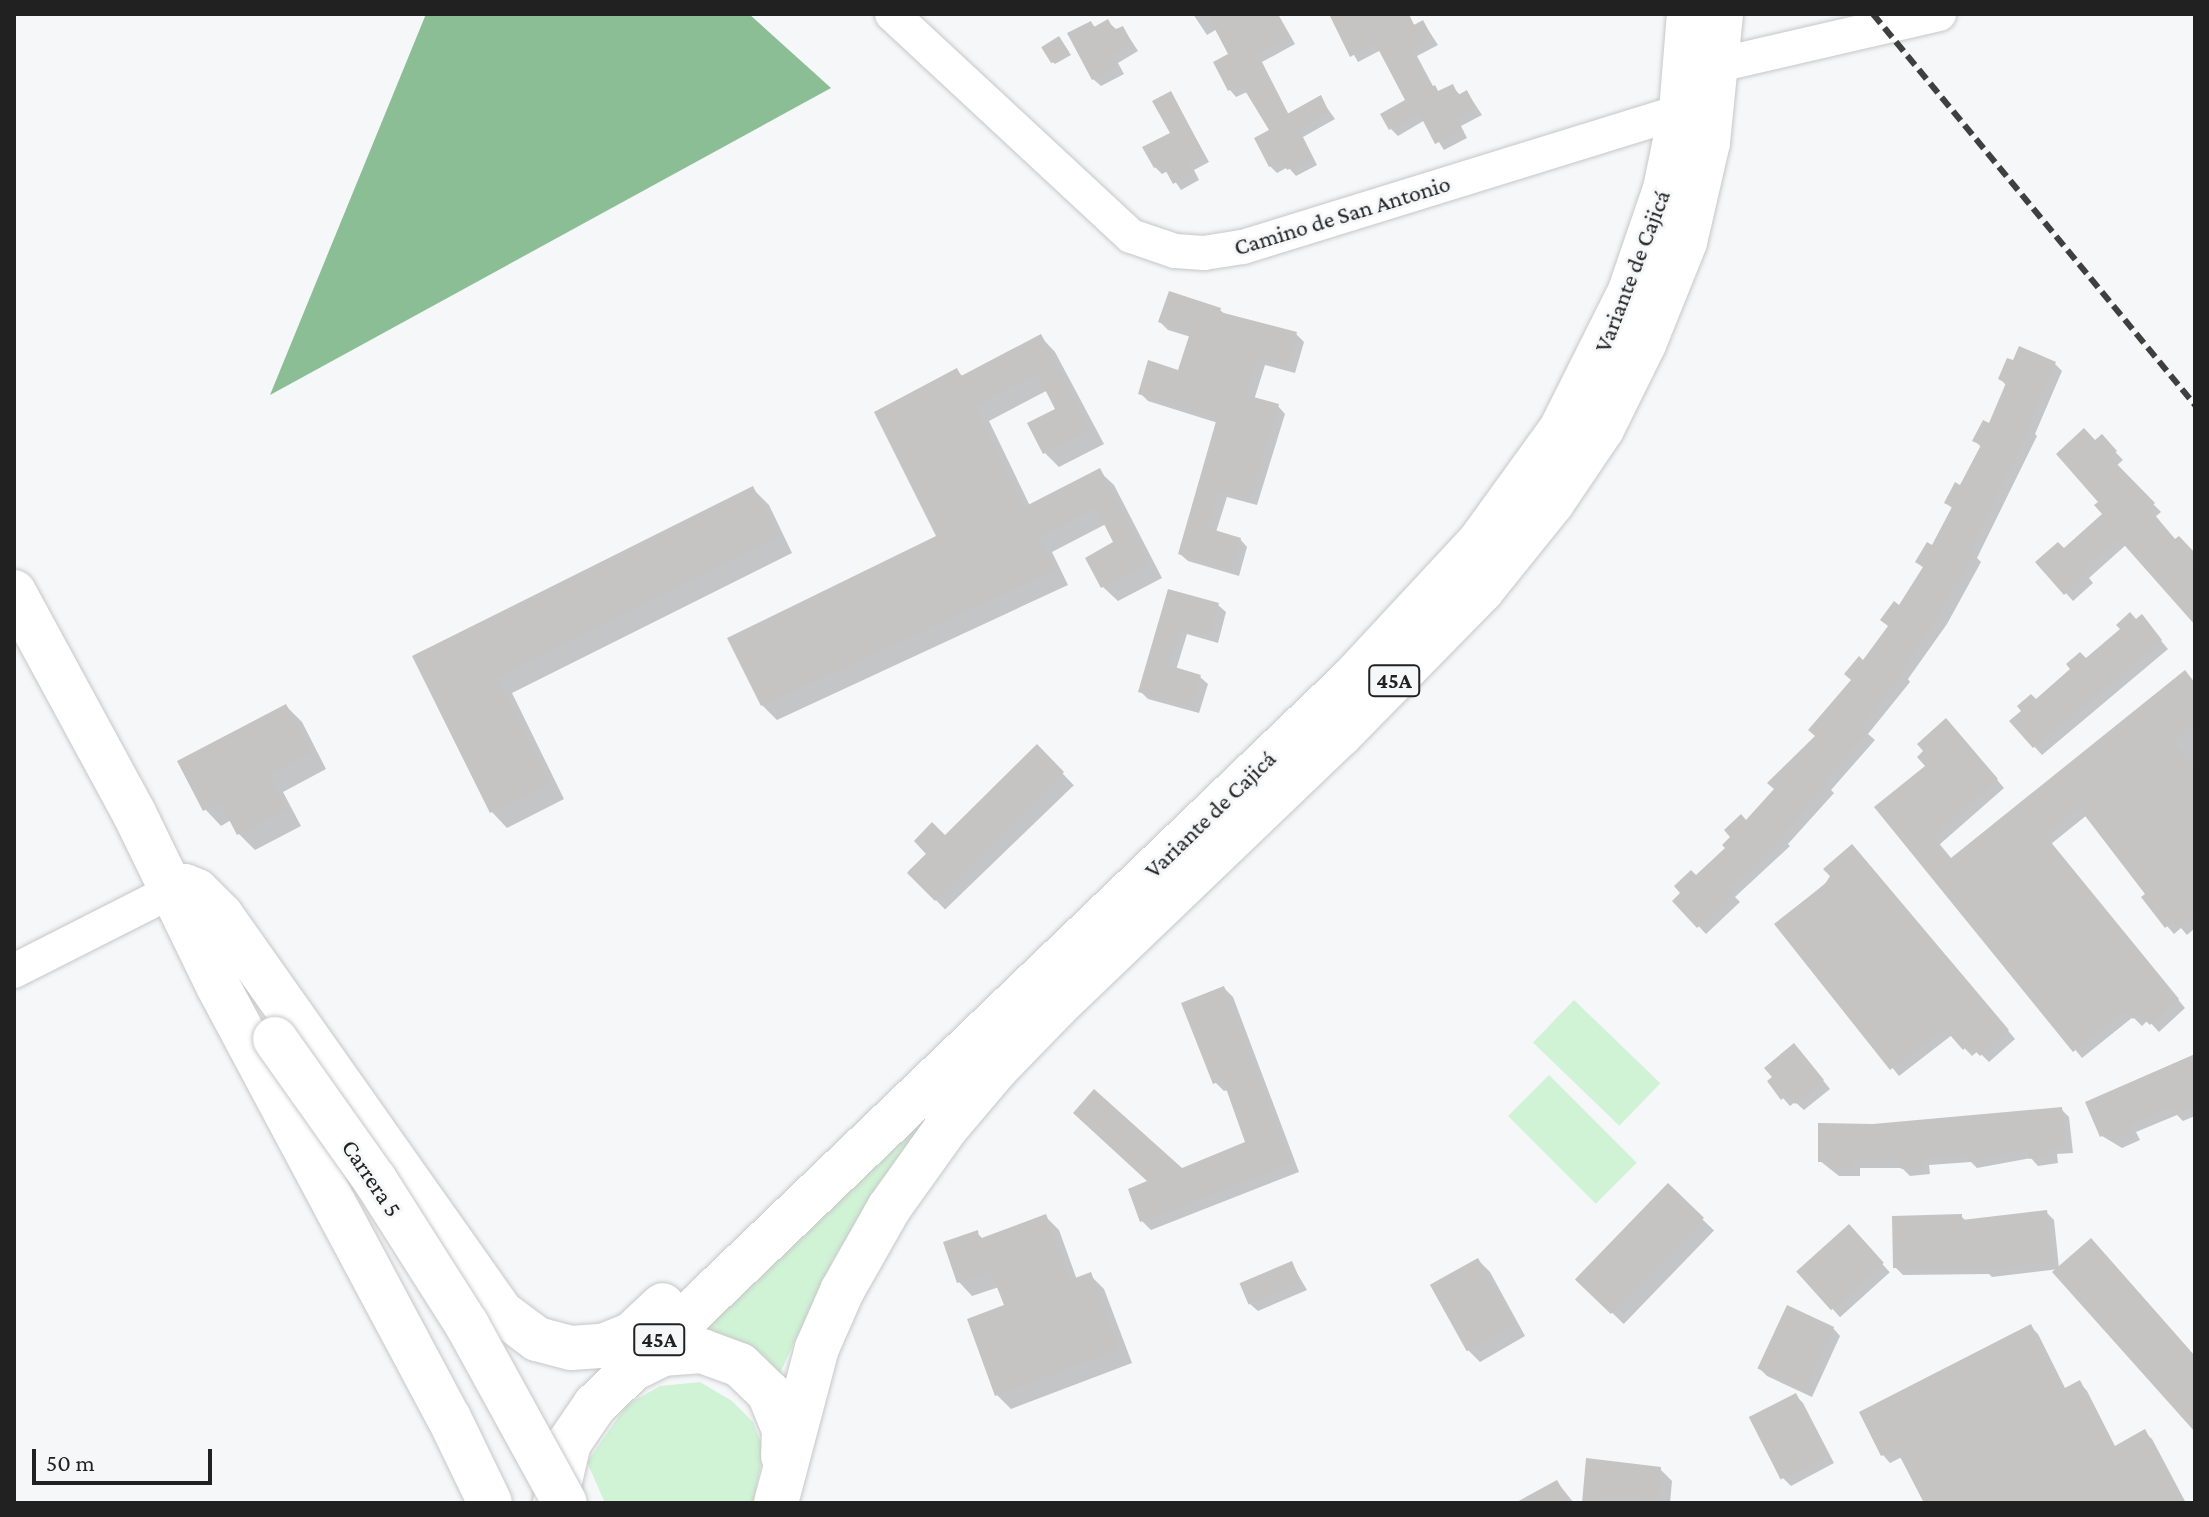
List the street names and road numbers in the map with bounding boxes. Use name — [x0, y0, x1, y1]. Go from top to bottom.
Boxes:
street label: Camino de San Antonio — [1230, 168, 1454, 262]
street label: Variante de Cajicá — [1588, 186, 1676, 356]
road number: 45A — [1368, 663, 1420, 699]
street label: Variante de Cajicá — [1138, 744, 1282, 884]
street label: Carrera 5 — [336, 1134, 408, 1222]
road number: 45A — [633, 1322, 685, 1358]

